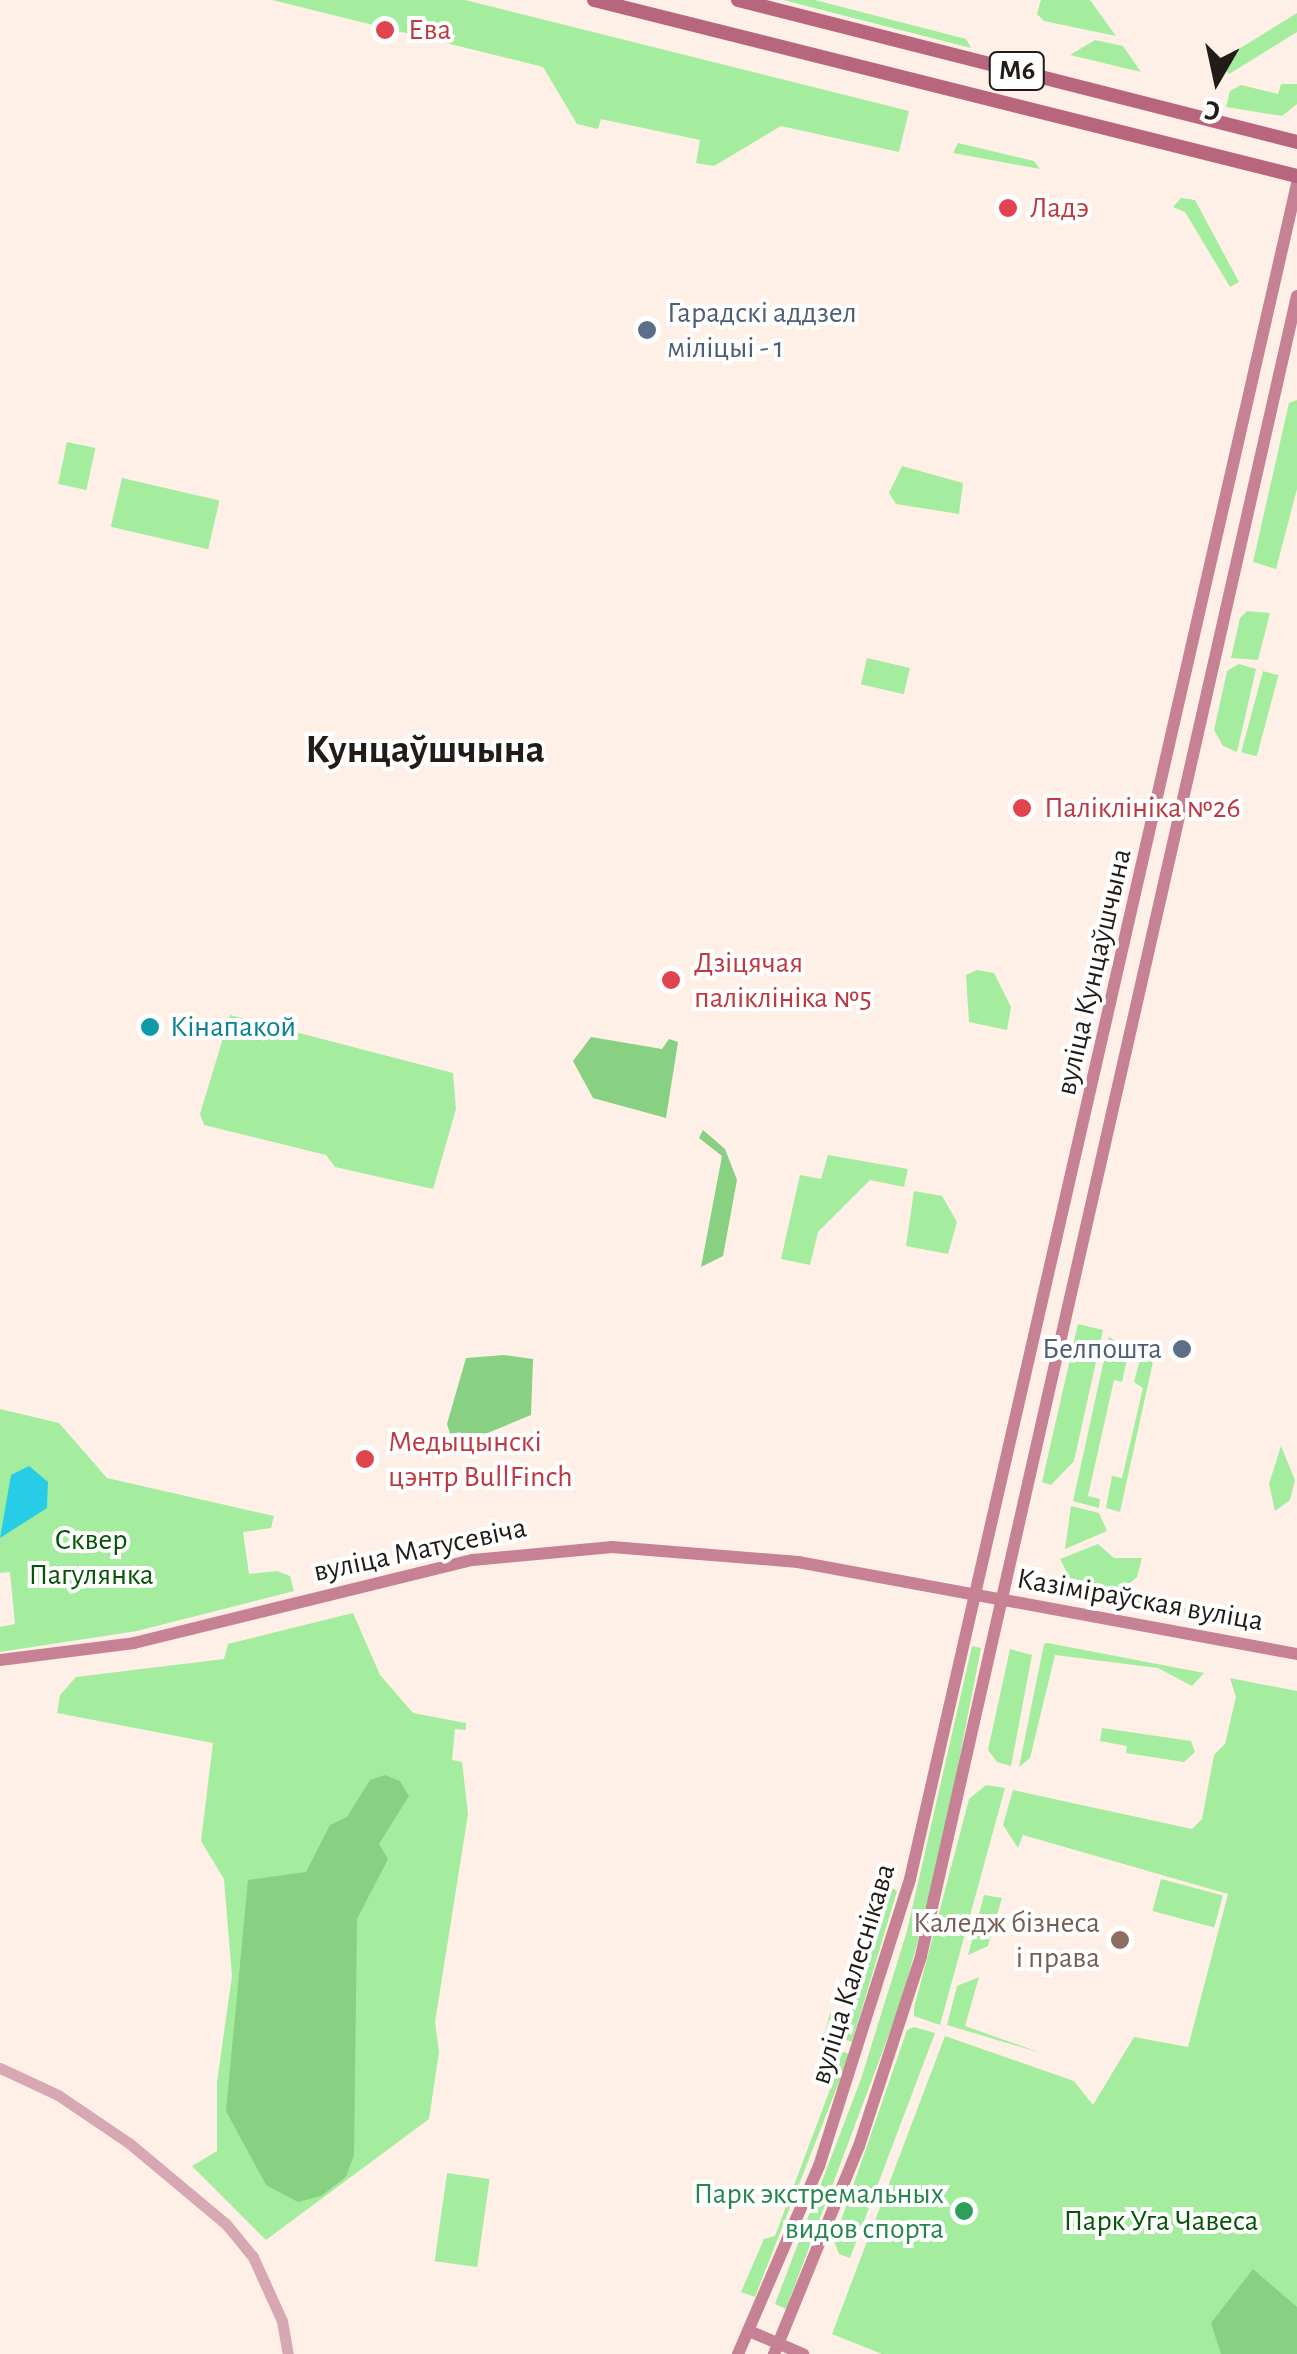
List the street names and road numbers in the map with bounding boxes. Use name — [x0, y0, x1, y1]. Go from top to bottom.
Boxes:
road number: М6 — [987, 48, 1047, 94]
street label: вуліца Кунцаўшчына — [1048, 845, 1140, 1099]
street label: вуліца Матусевіча — [310, 1510, 530, 1590]
street label: Казіміраўская вуліца — [1014, 1561, 1266, 1639]
street label: вуліца Калеснікава — [802, 1859, 904, 2089]

